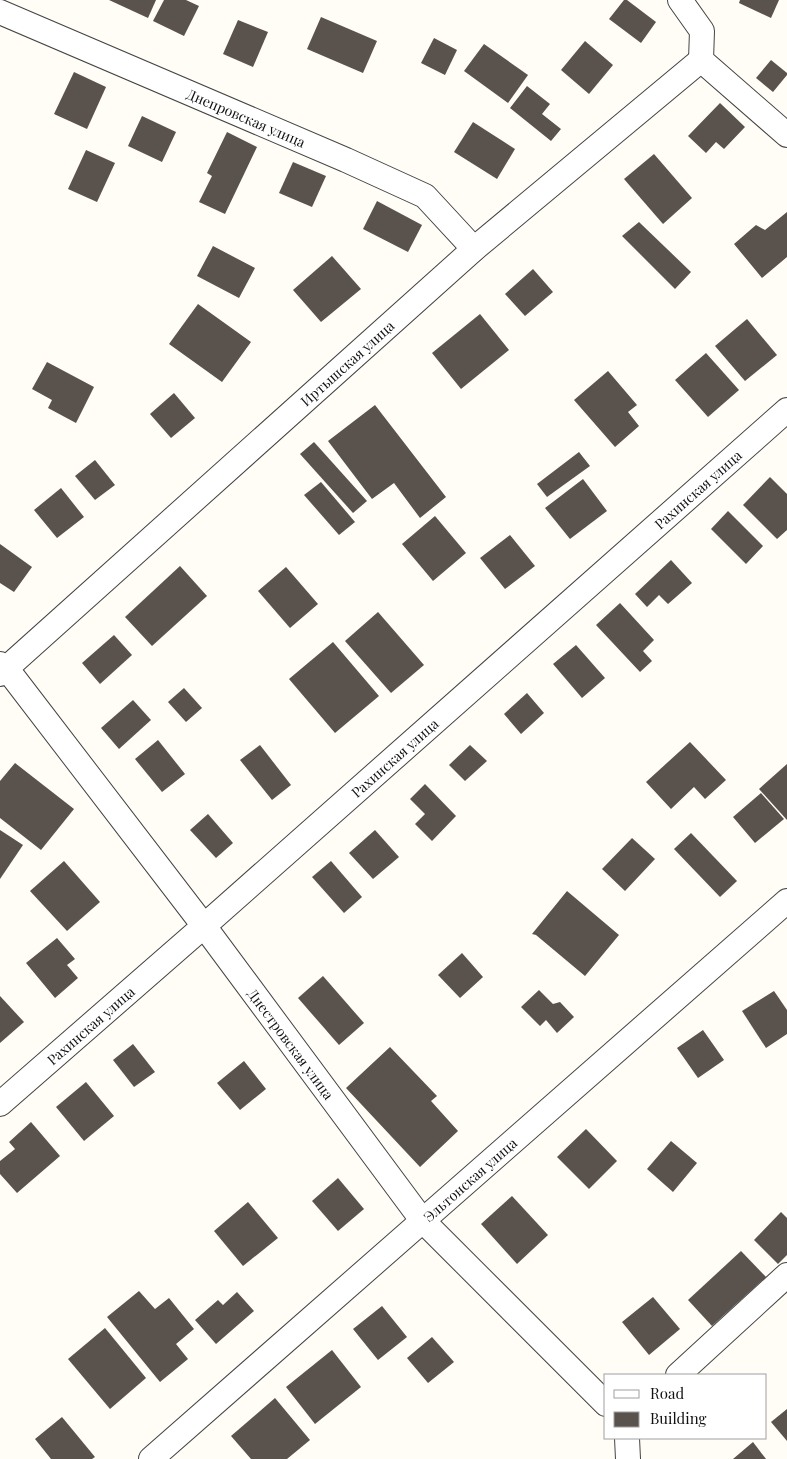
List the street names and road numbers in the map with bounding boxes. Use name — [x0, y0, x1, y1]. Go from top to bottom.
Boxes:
street label: Днепровская улица — [184, 84, 309, 151]
street label: Иртышская улица — [296, 316, 398, 410]
street label: Рахинская улица — [650, 445, 745, 533]
street label: Рахинская улица — [347, 714, 442, 801]
street label: Рахинская улица — [43, 982, 138, 1069]
street label: Днестровская улица — [244, 985, 339, 1103]
street label: Эльтонская улица — [419, 1133, 521, 1226]

